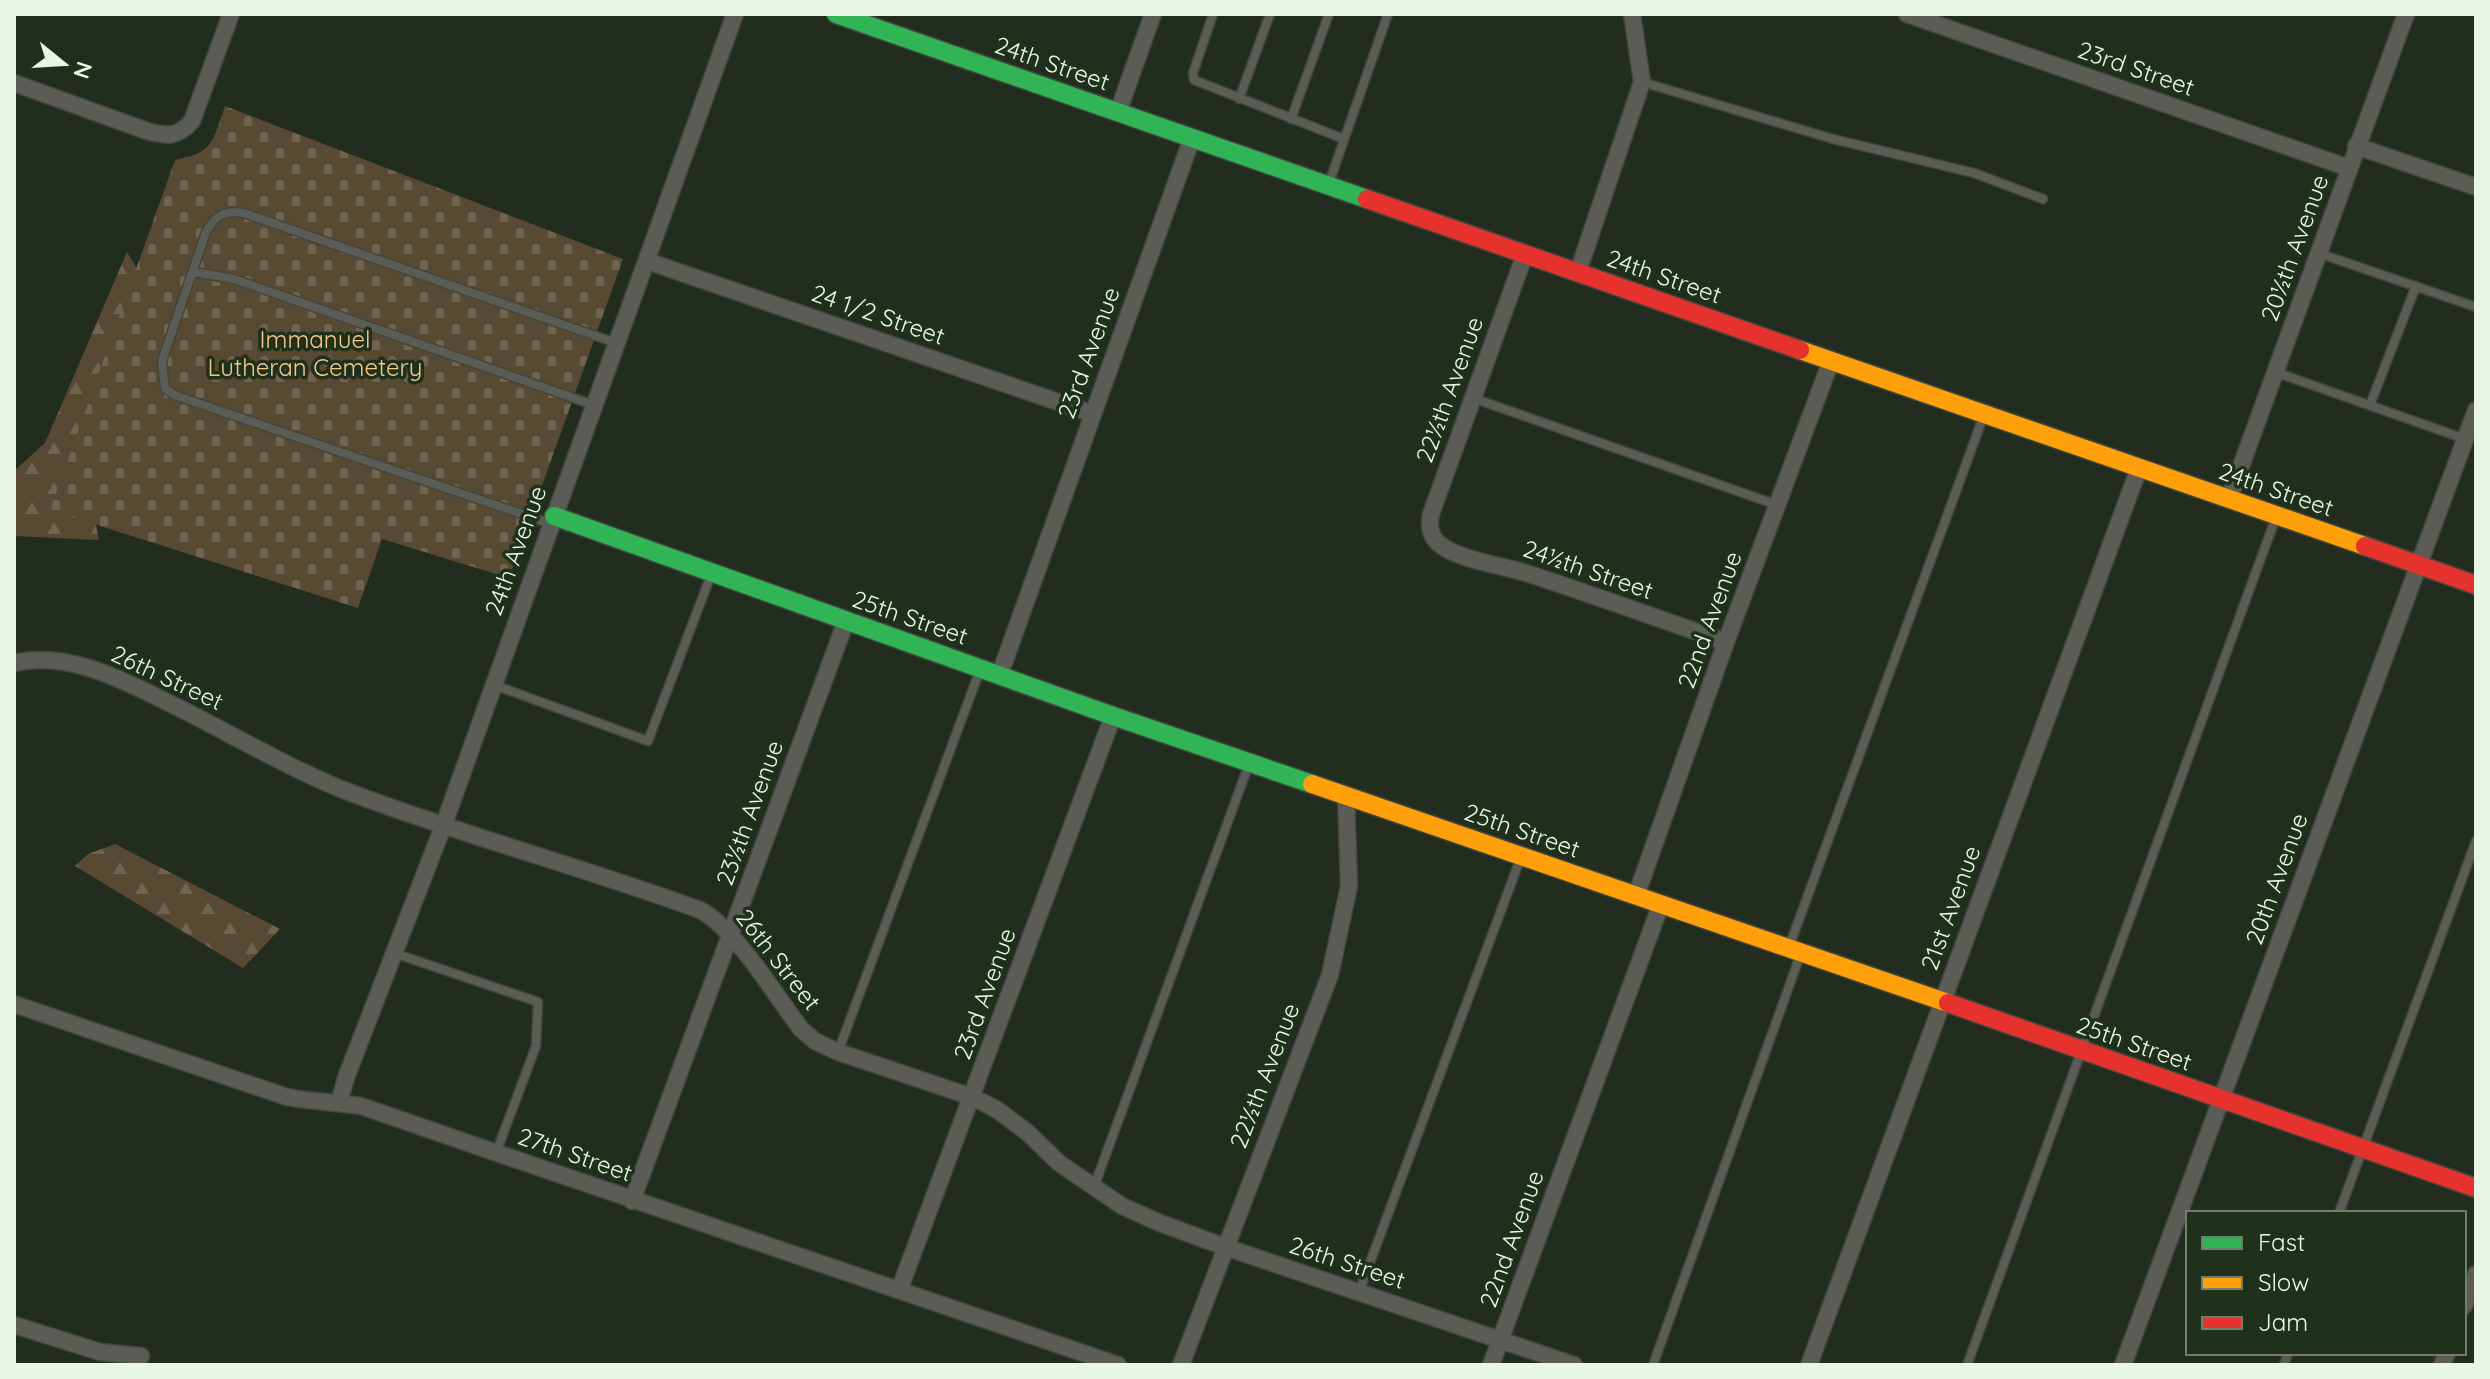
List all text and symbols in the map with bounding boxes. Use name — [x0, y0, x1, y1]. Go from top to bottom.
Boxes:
north arrow — [24, 24, 104, 104]
street label: 24th Street — [991, 29, 1114, 97]
street label: 23rd Street — [2074, 34, 2199, 102]
text: N — [67, 58, 99, 82]
street label: 20½th Avenue — [2254, 170, 2334, 325]
street label: 24th Street — [1603, 242, 1726, 310]
street label: 24 1/2 Street — [808, 277, 949, 351]
street label: 23rd Avenue — [1050, 283, 1126, 423]
street label: 22½th Avenue — [1409, 313, 1489, 467]
park label: Immanuel Lutheran Cemetery — [208, 324, 422, 382]
street label: 24th Street — [2215, 455, 2338, 523]
street label: 24th Avenue — [478, 482, 552, 620]
street label: 24½th Street — [1519, 533, 1657, 605]
street label: 22nd Avenue — [1670, 547, 1748, 692]
street label: 25th Street — [849, 583, 972, 651]
street label: 26th Street — [107, 638, 228, 716]
street label: 23½th Avenue — [709, 736, 789, 889]
street label: 25th Street — [1461, 796, 1584, 864]
street label: 20th Avenue — [2238, 809, 2314, 949]
street label: 21st Avenue — [1914, 841, 1986, 974]
street label: 26th Street — [730, 903, 828, 1016]
street label: 23rd Avenue — [946, 924, 1022, 1064]
street label: 22½th Avenue — [1223, 999, 1305, 1152]
street label: 25th Street — [2073, 1009, 2196, 1077]
street label: 27th Street — [514, 1120, 637, 1188]
street label: 22nd Avenue — [1472, 1166, 1550, 1311]
legend — [2186, 1211, 2466, 1355]
text: Fast — [2258, 1227, 2305, 1257]
street label: 26th Street — [1286, 1229, 1409, 1295]
text: Slow — [2258, 1267, 2309, 1297]
text: Jam — [2258, 1307, 2308, 1337]

